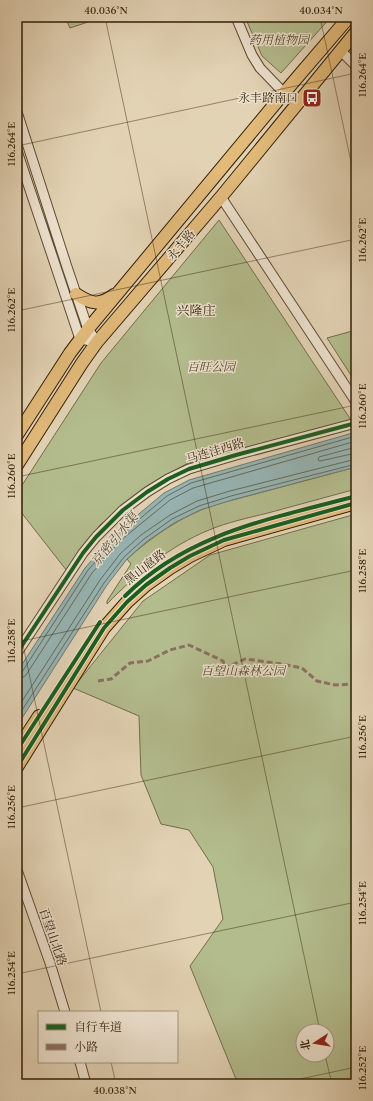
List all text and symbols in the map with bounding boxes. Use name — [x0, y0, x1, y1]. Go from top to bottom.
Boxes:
text: 40.036°N — [84, 4, 128, 17]
text: 40.034°N — [299, 4, 343, 17]
park label: 药用植物园 — [249, 32, 311, 47]
text: 116.264°E — [356, 53, 369, 97]
bus stop icon: 永丰路南口 — [301, 87, 323, 109]
place label: 永丰路南口 — [238, 90, 298, 105]
text: 116.264°E — [5, 122, 18, 166]
text: 116.262°E — [356, 218, 369, 262]
street label: 永丰路 — [163, 226, 198, 263]
text: 116.262°E — [5, 288, 18, 332]
district label: 兴隆庄 — [176, 302, 216, 318]
park label: 百旺公园 — [187, 359, 237, 374]
text: 116.260°E — [356, 383, 369, 429]
street label: 马连洼西路 — [184, 435, 246, 466]
text: 116.260°E — [5, 453, 18, 499]
water label: 京密引水渠 — [87, 507, 142, 569]
street label: 黑山扈路 — [121, 546, 168, 587]
text: 116.258°E — [356, 549, 369, 593]
text: 116.258°E — [5, 619, 18, 663]
park label: 百望山森林公园 — [201, 663, 287, 678]
text: 116.256°E — [356, 715, 369, 759]
text: 116.256°E — [5, 785, 18, 829]
text: 116.254°E — [356, 881, 369, 925]
street label: 百望山北路 — [37, 906, 70, 968]
text: 116.254°E — [5, 951, 18, 995]
legend — [38, 1011, 178, 1063]
text: 自行车道 — [74, 1019, 122, 1034]
north arrow — [295, 1023, 335, 1063]
text: 北 — [297, 1038, 313, 1052]
text: 小路 — [74, 1039, 98, 1054]
text: 116.252°E — [356, 1046, 369, 1090]
text: 40.038°N — [93, 1084, 137, 1097]

